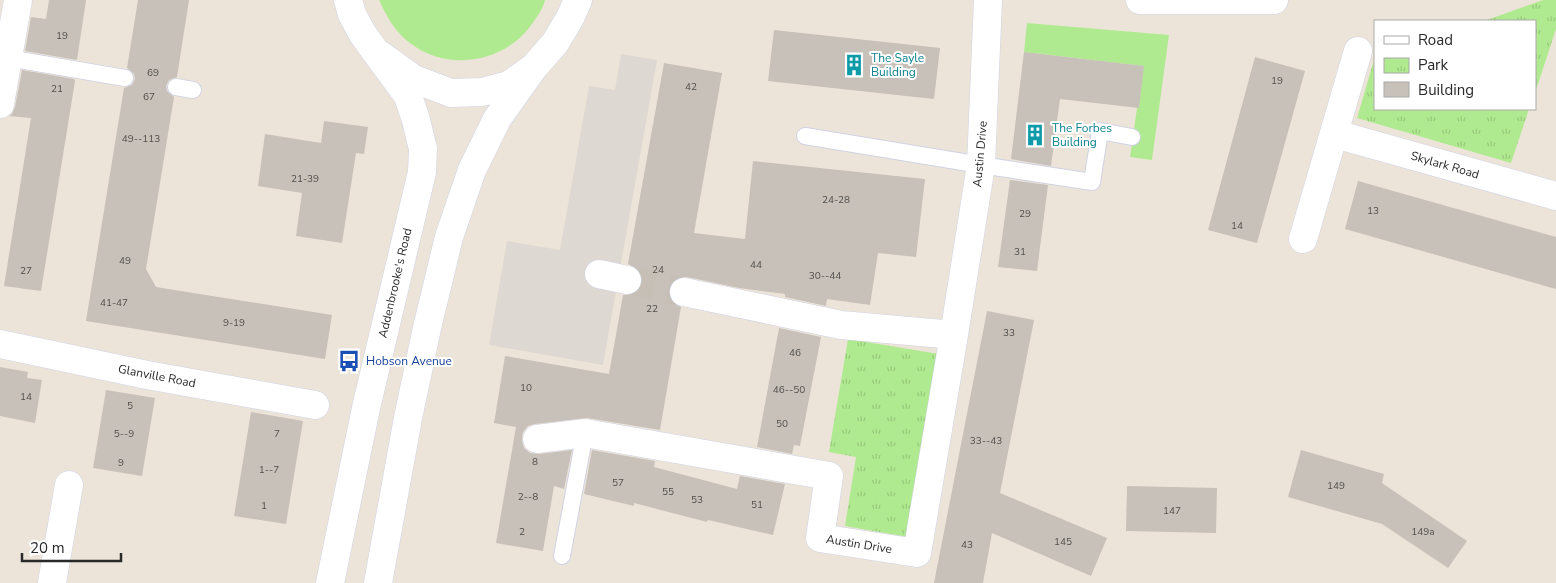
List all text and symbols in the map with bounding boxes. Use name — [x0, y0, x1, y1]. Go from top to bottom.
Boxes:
legend — [1374, 20, 1536, 110]
house number: 19 — [56, 29, 68, 43]
text: Road — [1418, 30, 1453, 50]
place label: The Sayle Building — [871, 50, 924, 80]
building icon: The Sayle Building — [841, 52, 867, 78]
text: Park — [1418, 55, 1448, 75]
house number: 69 — [147, 66, 159, 80]
house number: 19 — [1271, 74, 1283, 88]
house number: 42 — [685, 80, 697, 94]
text: Building — [1418, 80, 1474, 100]
house number: 21 — [51, 82, 63, 96]
house number: 67 — [143, 90, 155, 104]
street label: Austin Drive — [969, 120, 991, 188]
place label: The Forbes Building — [1052, 120, 1112, 150]
building icon: The Forbes Building — [1022, 122, 1048, 148]
house number: 49--113 — [122, 132, 160, 146]
street label: Skylark Road — [1409, 148, 1481, 182]
house number: 21-39 — [291, 172, 319, 186]
house number: 24-28 — [822, 193, 850, 207]
house number: 13 — [1367, 204, 1379, 218]
house number: 29 — [1019, 207, 1031, 221]
house number: 14 — [1231, 219, 1243, 233]
street label: Addenbrooke's Road — [375, 227, 415, 339]
house number: 31 — [1014, 245, 1026, 259]
house number: 49 — [119, 254, 131, 268]
house number: 44 — [750, 258, 762, 272]
house number: 24 — [652, 263, 664, 277]
house number: 27 — [20, 264, 32, 278]
house number: 30--44 — [809, 269, 841, 283]
house number: 41-47 — [100, 296, 128, 310]
house number: 22 — [646, 302, 658, 316]
house number: 9-19 — [223, 316, 245, 330]
house number: 33 — [1003, 326, 1015, 340]
house number: 46 — [789, 346, 801, 360]
bus stop icon: Hobson Avenue — [336, 348, 362, 374]
place label: Hobson Avenue — [366, 353, 452, 369]
street label: Glanville Road — [117, 361, 197, 391]
house number: 10 — [520, 381, 532, 395]
house number: 46--50 — [773, 383, 805, 397]
house number: 14 — [20, 390, 32, 404]
house number: 5 — [127, 399, 133, 413]
house number: 50 — [776, 417, 788, 431]
house number: 5--9 — [114, 427, 134, 441]
house number: 7 — [274, 427, 280, 441]
house number: 33--43 — [970, 434, 1002, 448]
house number: 8 — [532, 455, 538, 469]
house number: 9 — [118, 456, 124, 470]
house number: 1--7 — [259, 463, 279, 477]
house number: 57 — [612, 476, 624, 490]
house number: 149 — [1327, 479, 1345, 493]
house number: 55 — [662, 485, 674, 499]
house number: 2--8 — [518, 490, 538, 504]
house number: 53 — [691, 493, 703, 507]
house number: 51 — [751, 498, 763, 512]
house number: 1 — [261, 499, 267, 513]
house number: 147 — [1163, 504, 1181, 518]
house number: 2 — [519, 525, 525, 539]
house number: 149a — [1411, 525, 1435, 539]
scale bar — [22, 530, 121, 562]
street label: Austin Drive — [825, 531, 893, 557]
house number: 145 — [1054, 535, 1072, 549]
text: 20 m — [30, 538, 65, 558]
house number: 43 — [961, 538, 973, 552]

